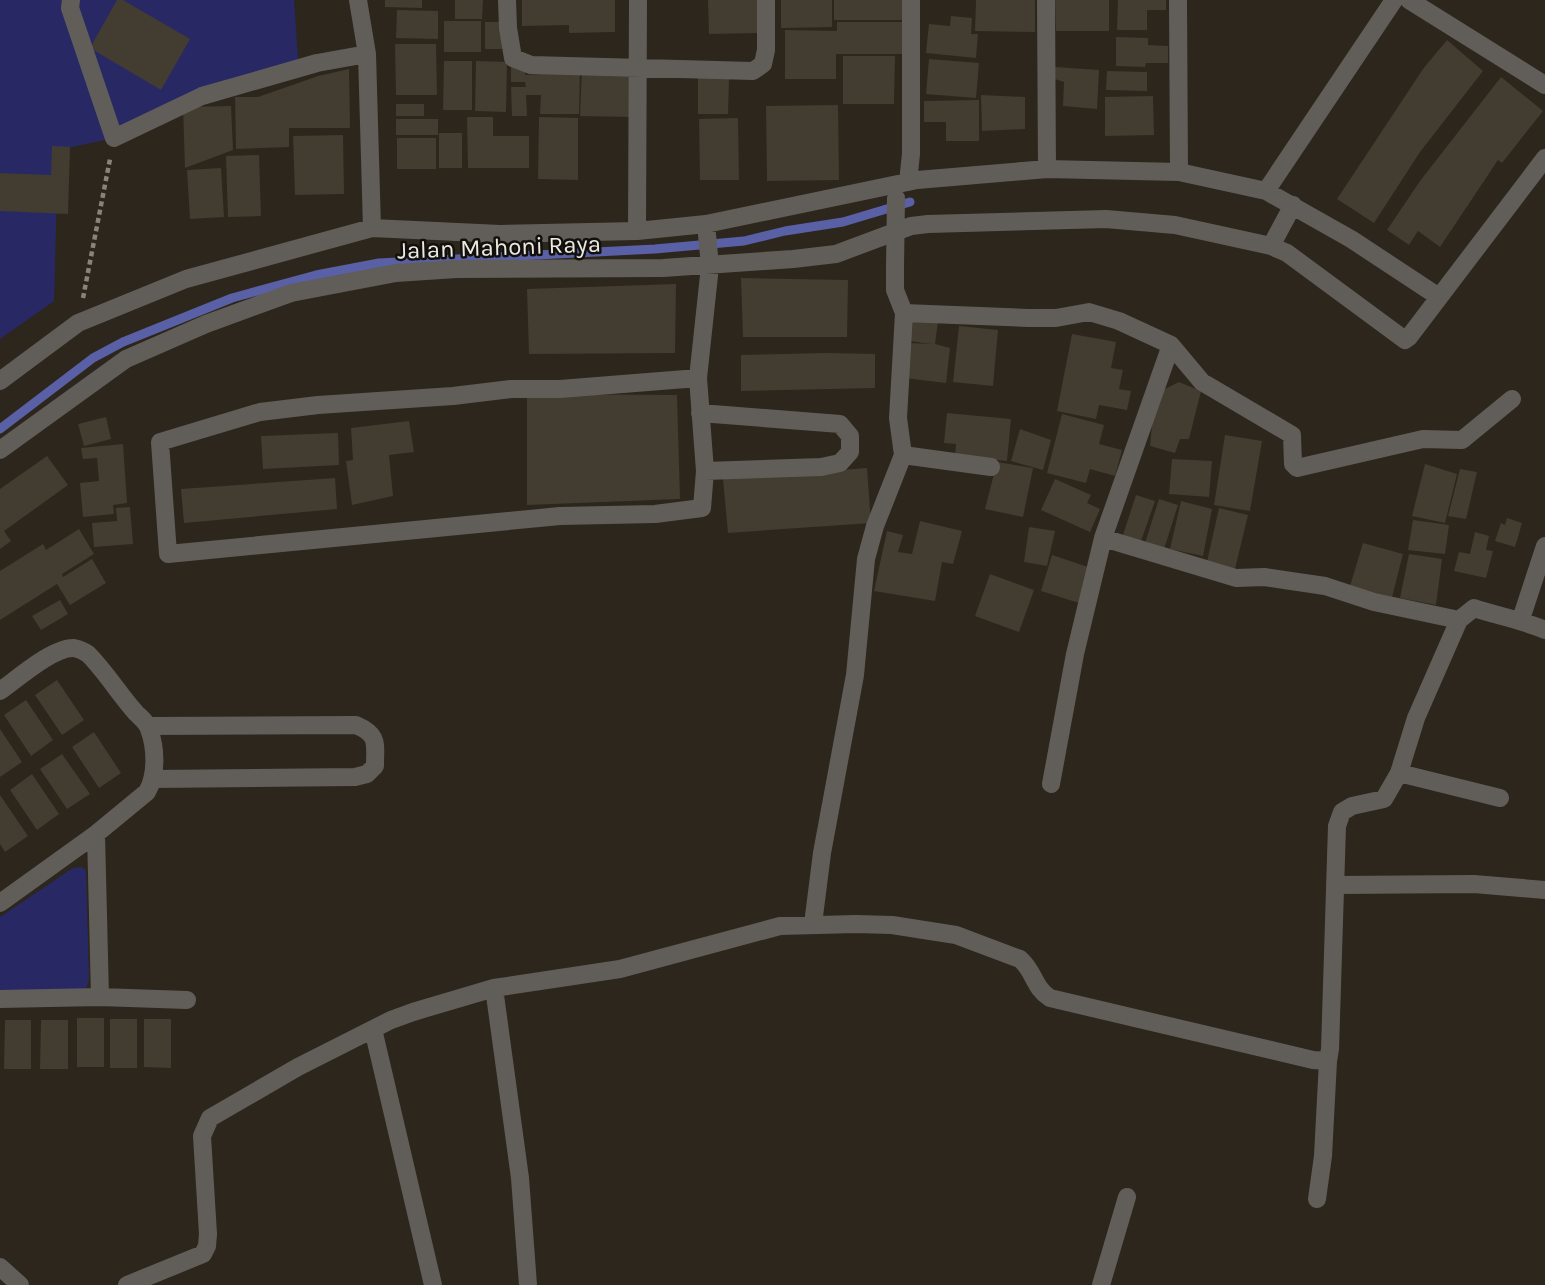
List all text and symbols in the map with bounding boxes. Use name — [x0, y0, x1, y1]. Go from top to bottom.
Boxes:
street label: Jalan Mahoni Raya — [397, 229, 601, 265]

